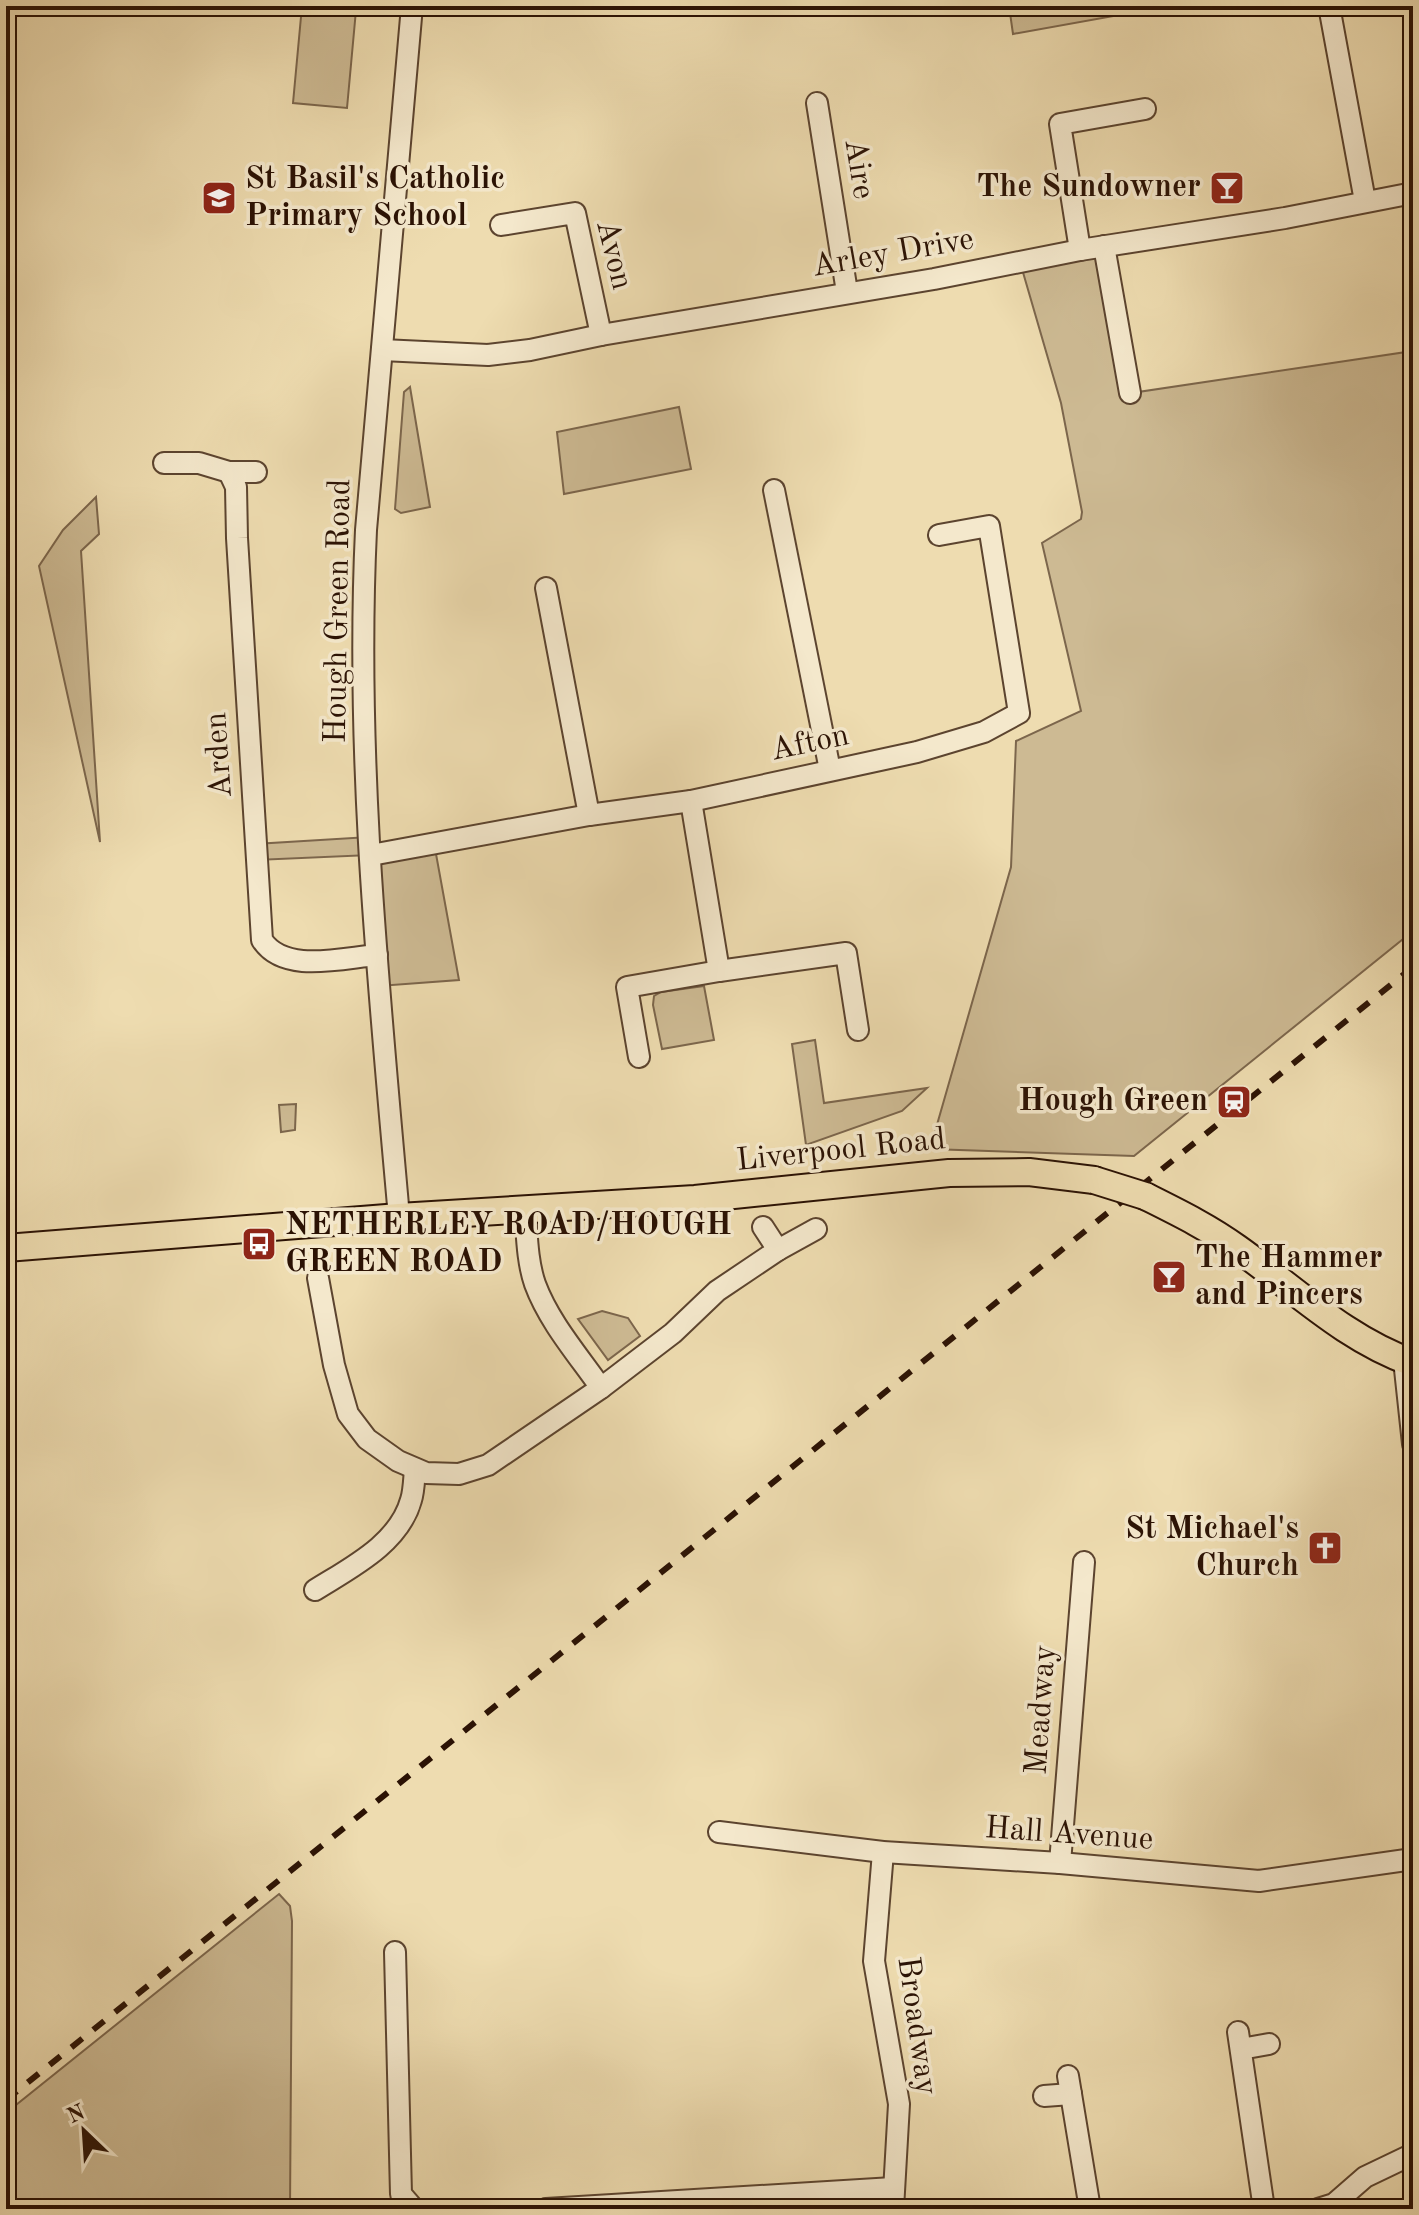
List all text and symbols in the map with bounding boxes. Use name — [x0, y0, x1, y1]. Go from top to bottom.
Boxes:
street label: Aire — [837, 136, 879, 202]
place label: St Basil's Catholic Primary School — [245, 164, 505, 233]
bar icon: The Sundowner — [1208, 169, 1246, 207]
place label: The Sundowner — [976, 172, 1201, 204]
school or university icon: St Basil's Catholic Primary School — [200, 179, 238, 217]
street label: Avon — [589, 217, 637, 293]
street label: Arley Drive — [810, 224, 976, 284]
street label: Hough Green Road — [321, 478, 357, 744]
street label: Arden — [201, 711, 239, 799]
street label: Afton — [768, 720, 852, 768]
station icon: Hough Green — [1215, 1083, 1253, 1121]
place label: Hough Green — [1018, 1086, 1208, 1118]
street label: Liverpool Road — [735, 1124, 947, 1178]
place label: NETHERLEY ROAD/HOUGH GREEN ROAD — [285, 1210, 732, 1279]
bus stop icon: NETHERLEY ROAD/HOUGH GREEN ROAD — [240, 1225, 278, 1263]
place label: The Hammer and Pincers — [1195, 1243, 1383, 1312]
bar icon: The Hammer and Pincers — [1150, 1258, 1188, 1296]
place label: St Michael's Church — [1125, 1514, 1299, 1583]
church icon: St Michael's Church — [1306, 1529, 1344, 1567]
street label: Meadway — [1022, 1644, 1063, 1776]
street label: Hall Avenue — [984, 1813, 1154, 1857]
street label: Broadway — [890, 1955, 942, 2097]
north arrow — [44, 2091, 124, 2171]
text: N — [64, 2101, 89, 2128]

